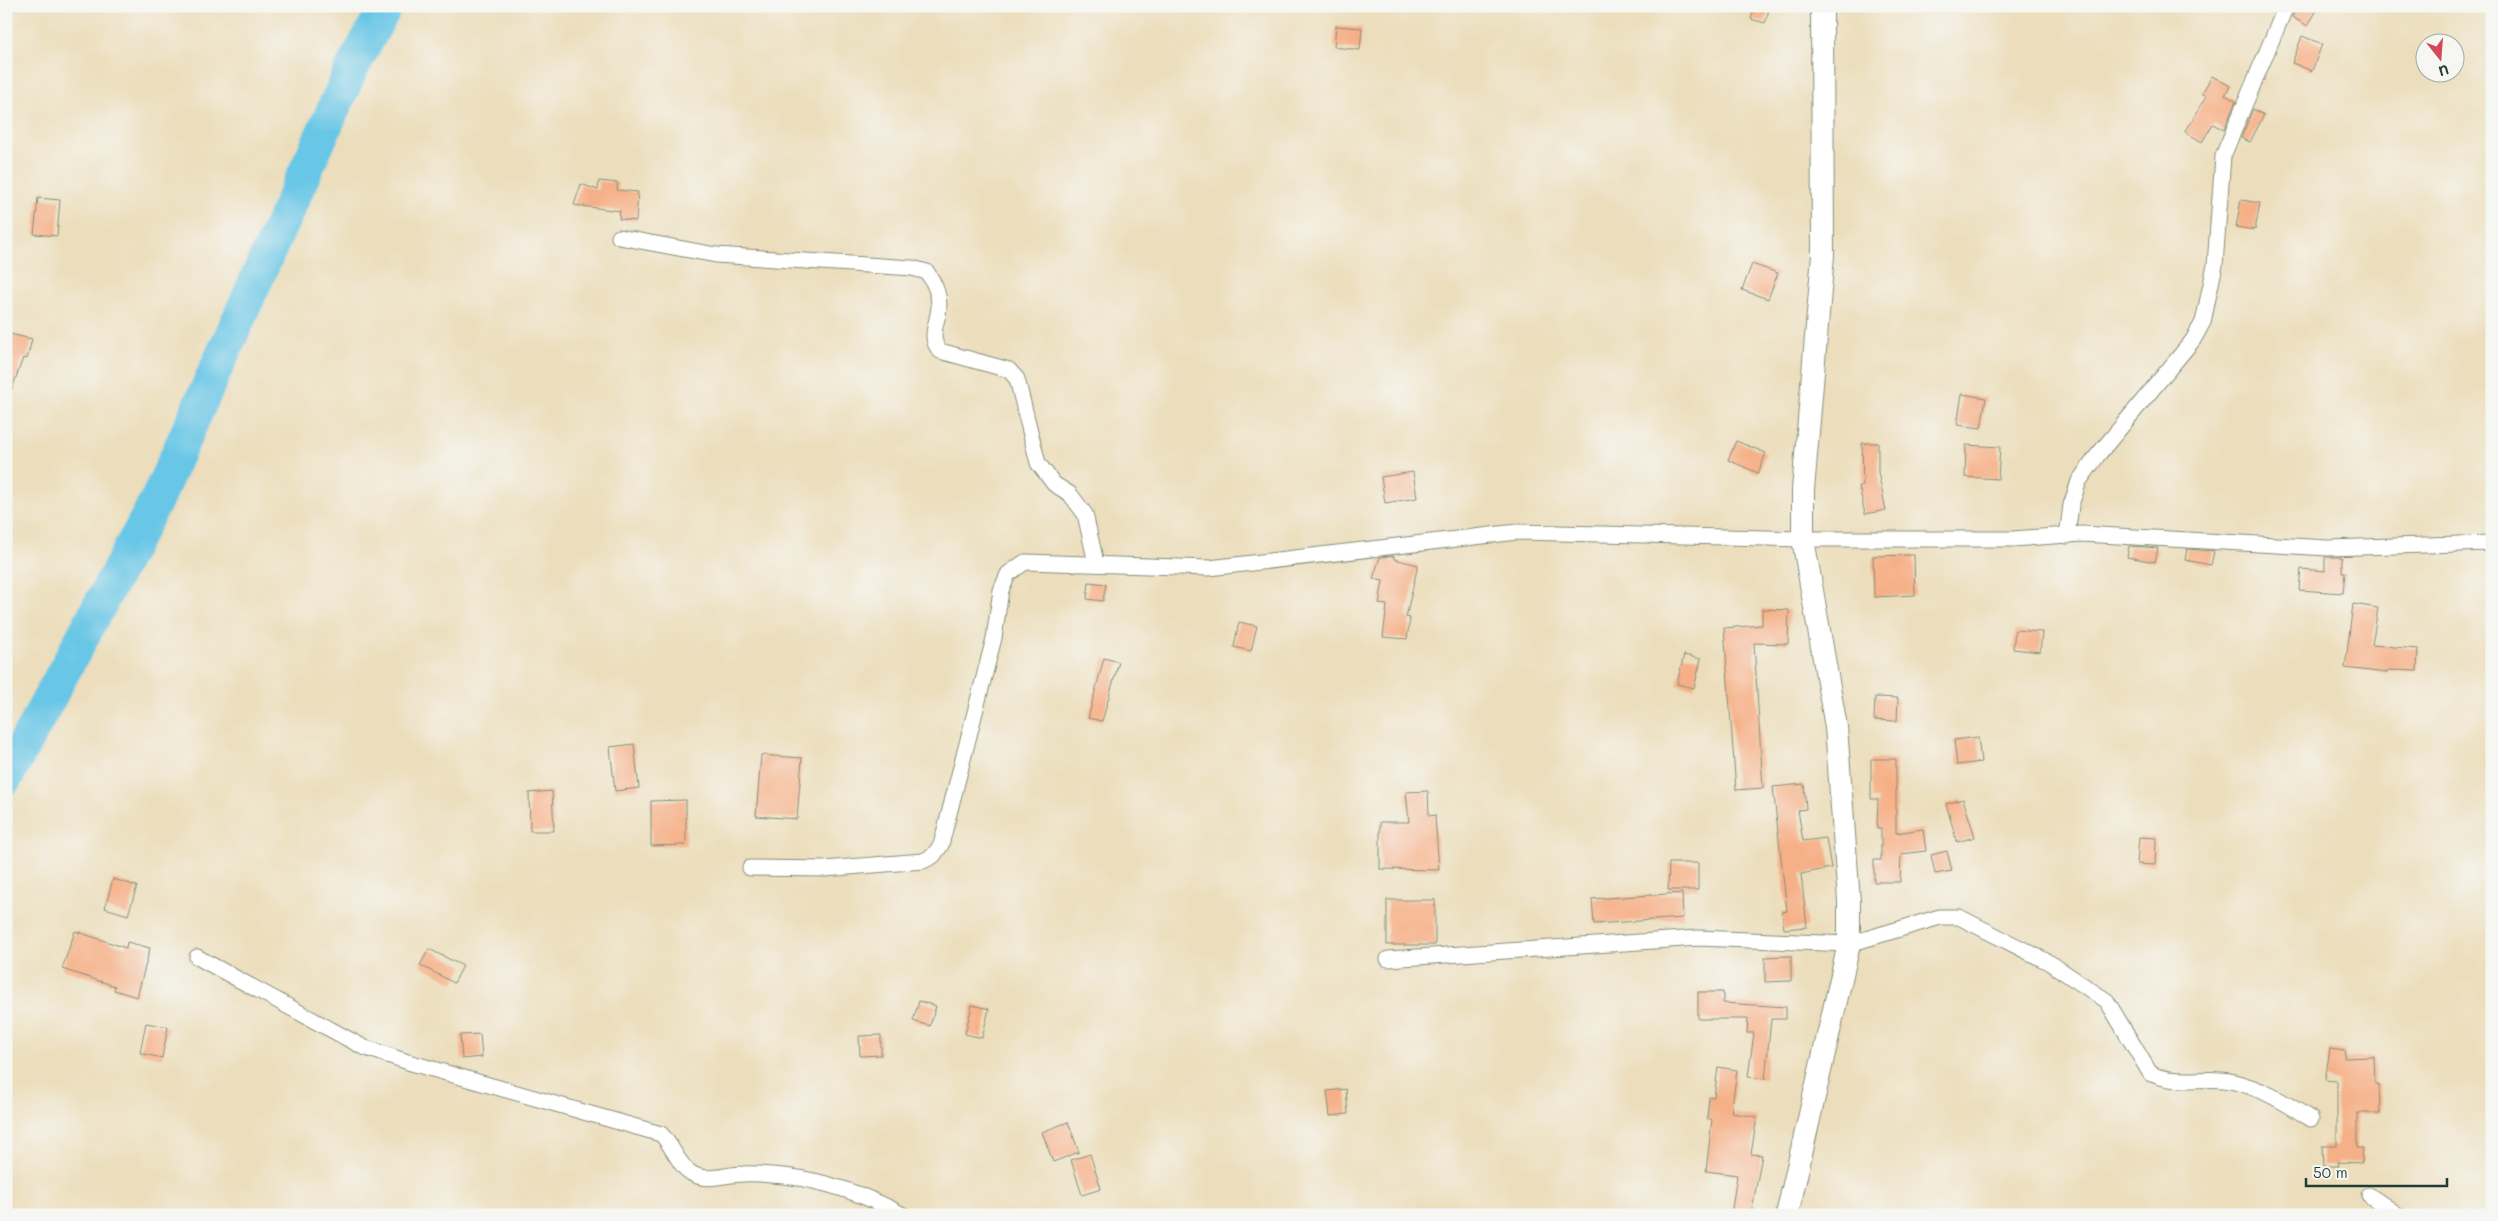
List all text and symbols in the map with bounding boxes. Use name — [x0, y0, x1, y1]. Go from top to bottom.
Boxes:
north arrow — [2416, 32, 2466, 82]
text: U — [2436, 60, 2451, 81]
scale bar — [2306, 1156, 2447, 1188]
text: 50 m — [2313, 1162, 2348, 1182]

